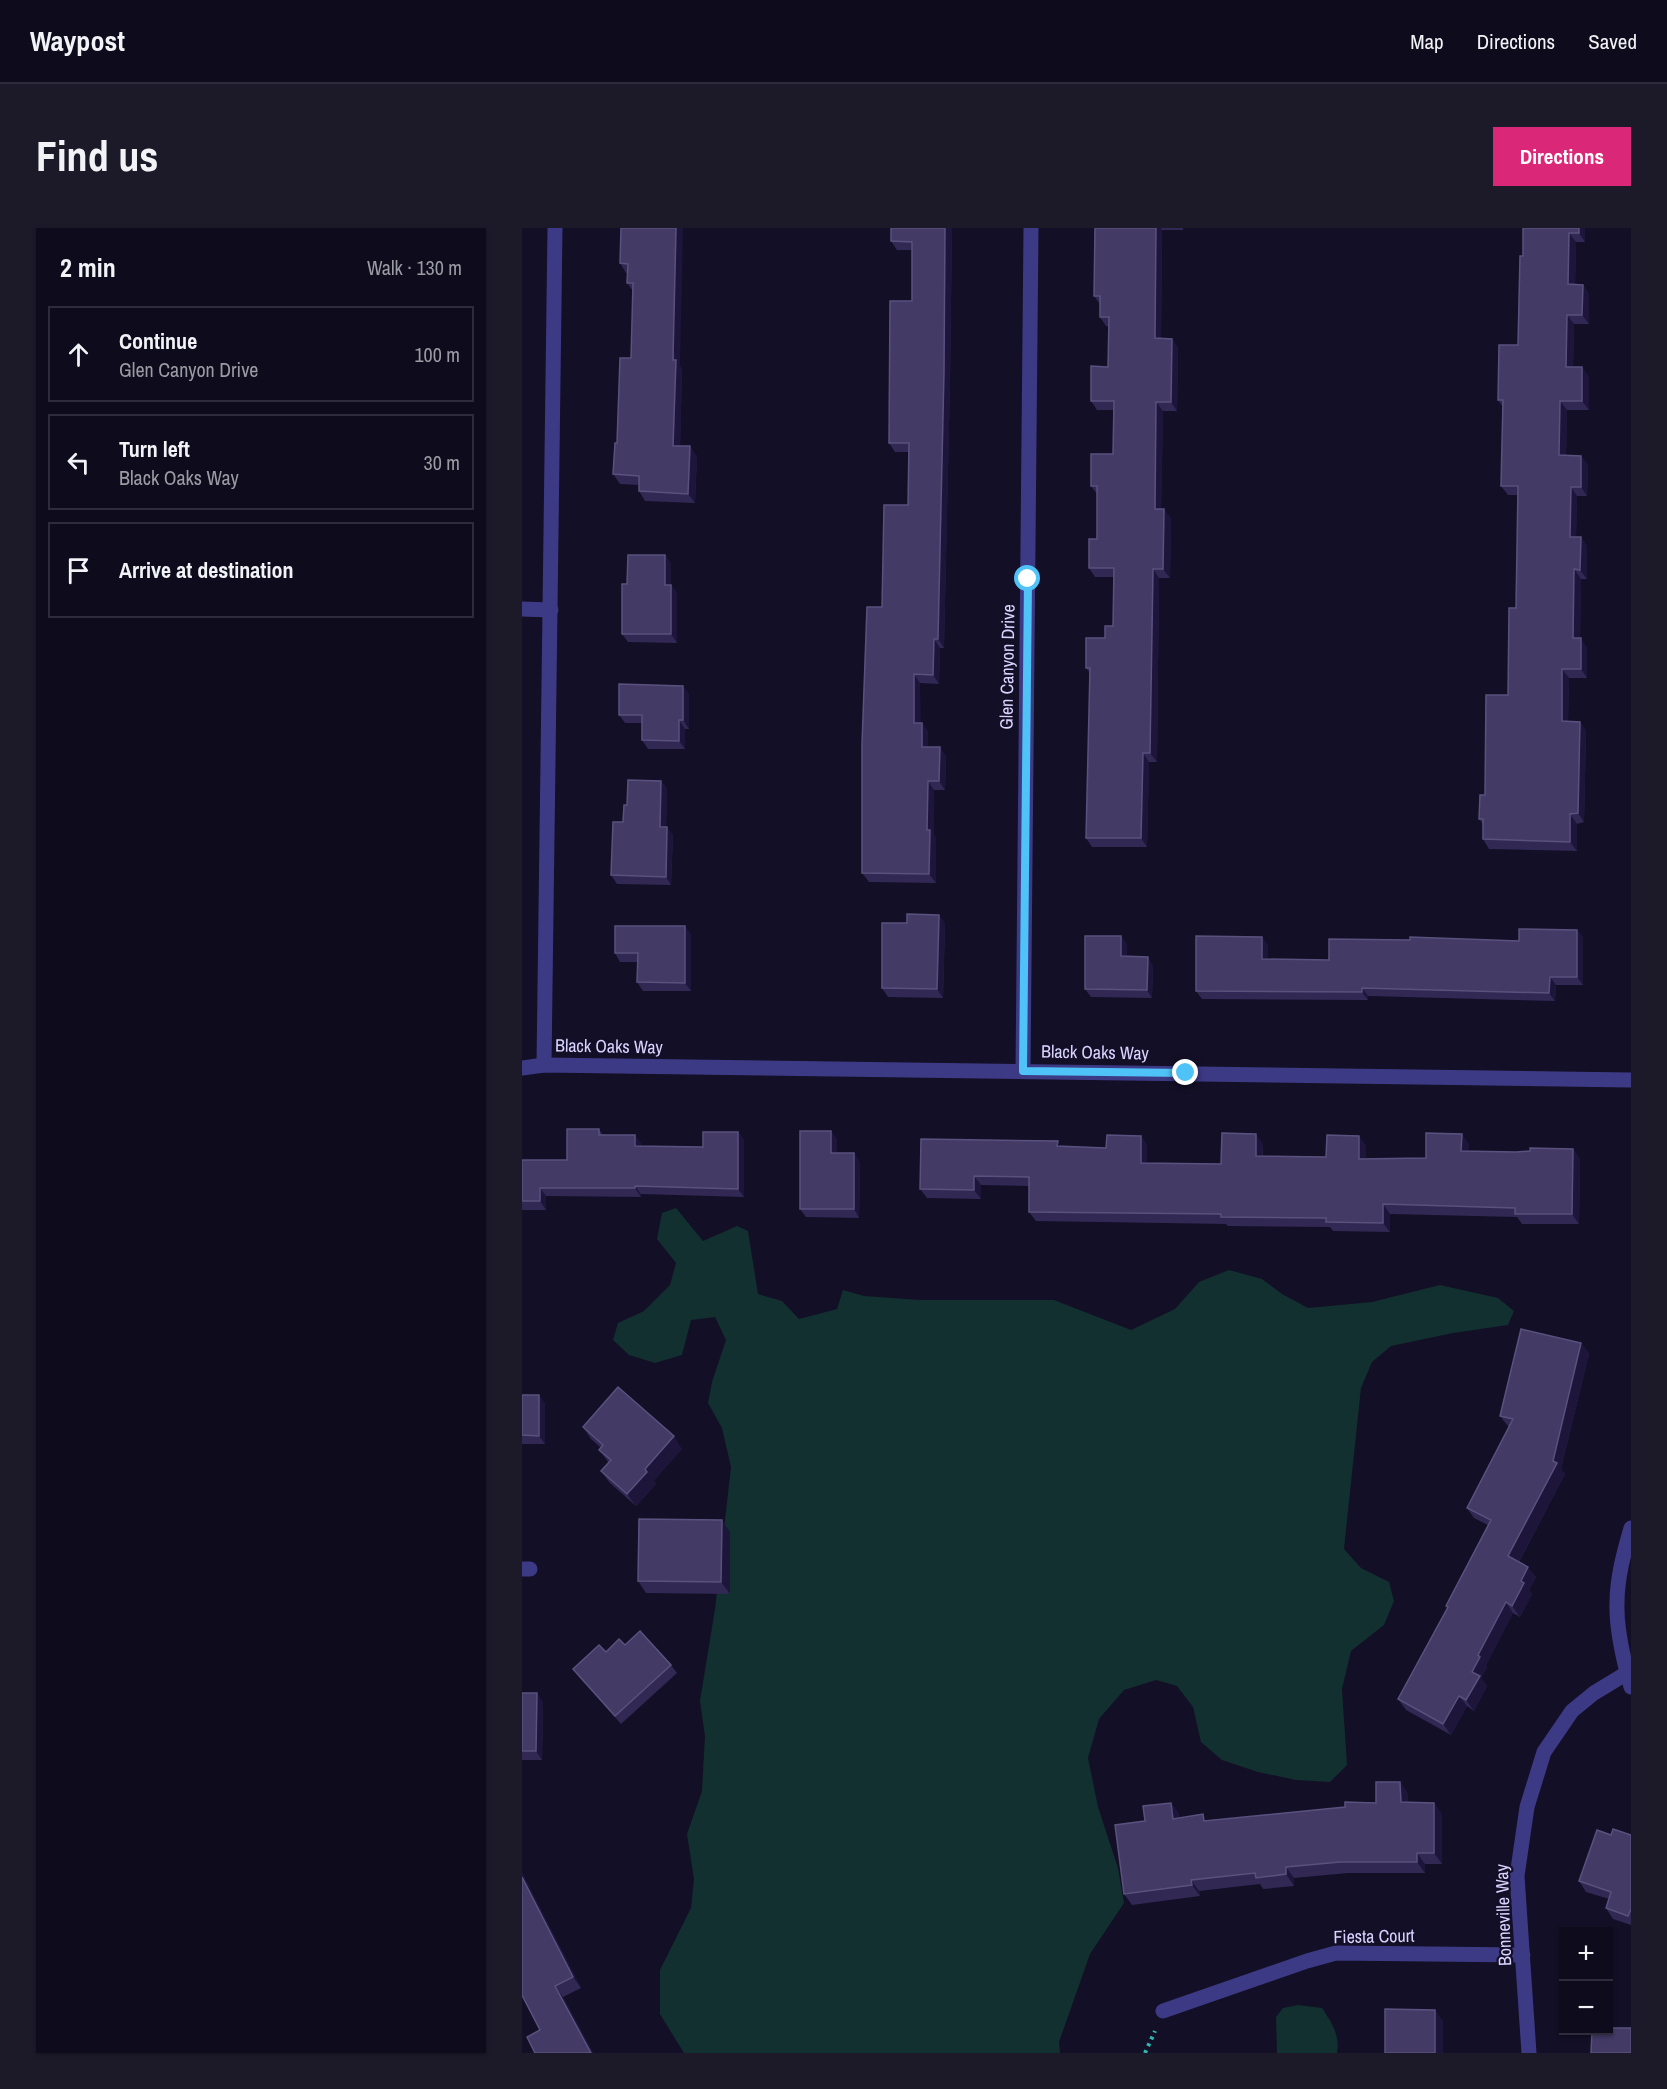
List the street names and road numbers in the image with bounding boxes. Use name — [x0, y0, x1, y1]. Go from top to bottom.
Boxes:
street label: Glen Canyon Drive — [993, 604, 1021, 730]
street label: Black Oaks Way — [555, 1033, 664, 1059]
street label: Black Oaks Way — [1041, 1039, 1150, 1065]
street label: Bonneville Way — [1489, 1863, 1517, 1966]
street label: Fiesta Court — [1333, 1923, 1415, 1949]

